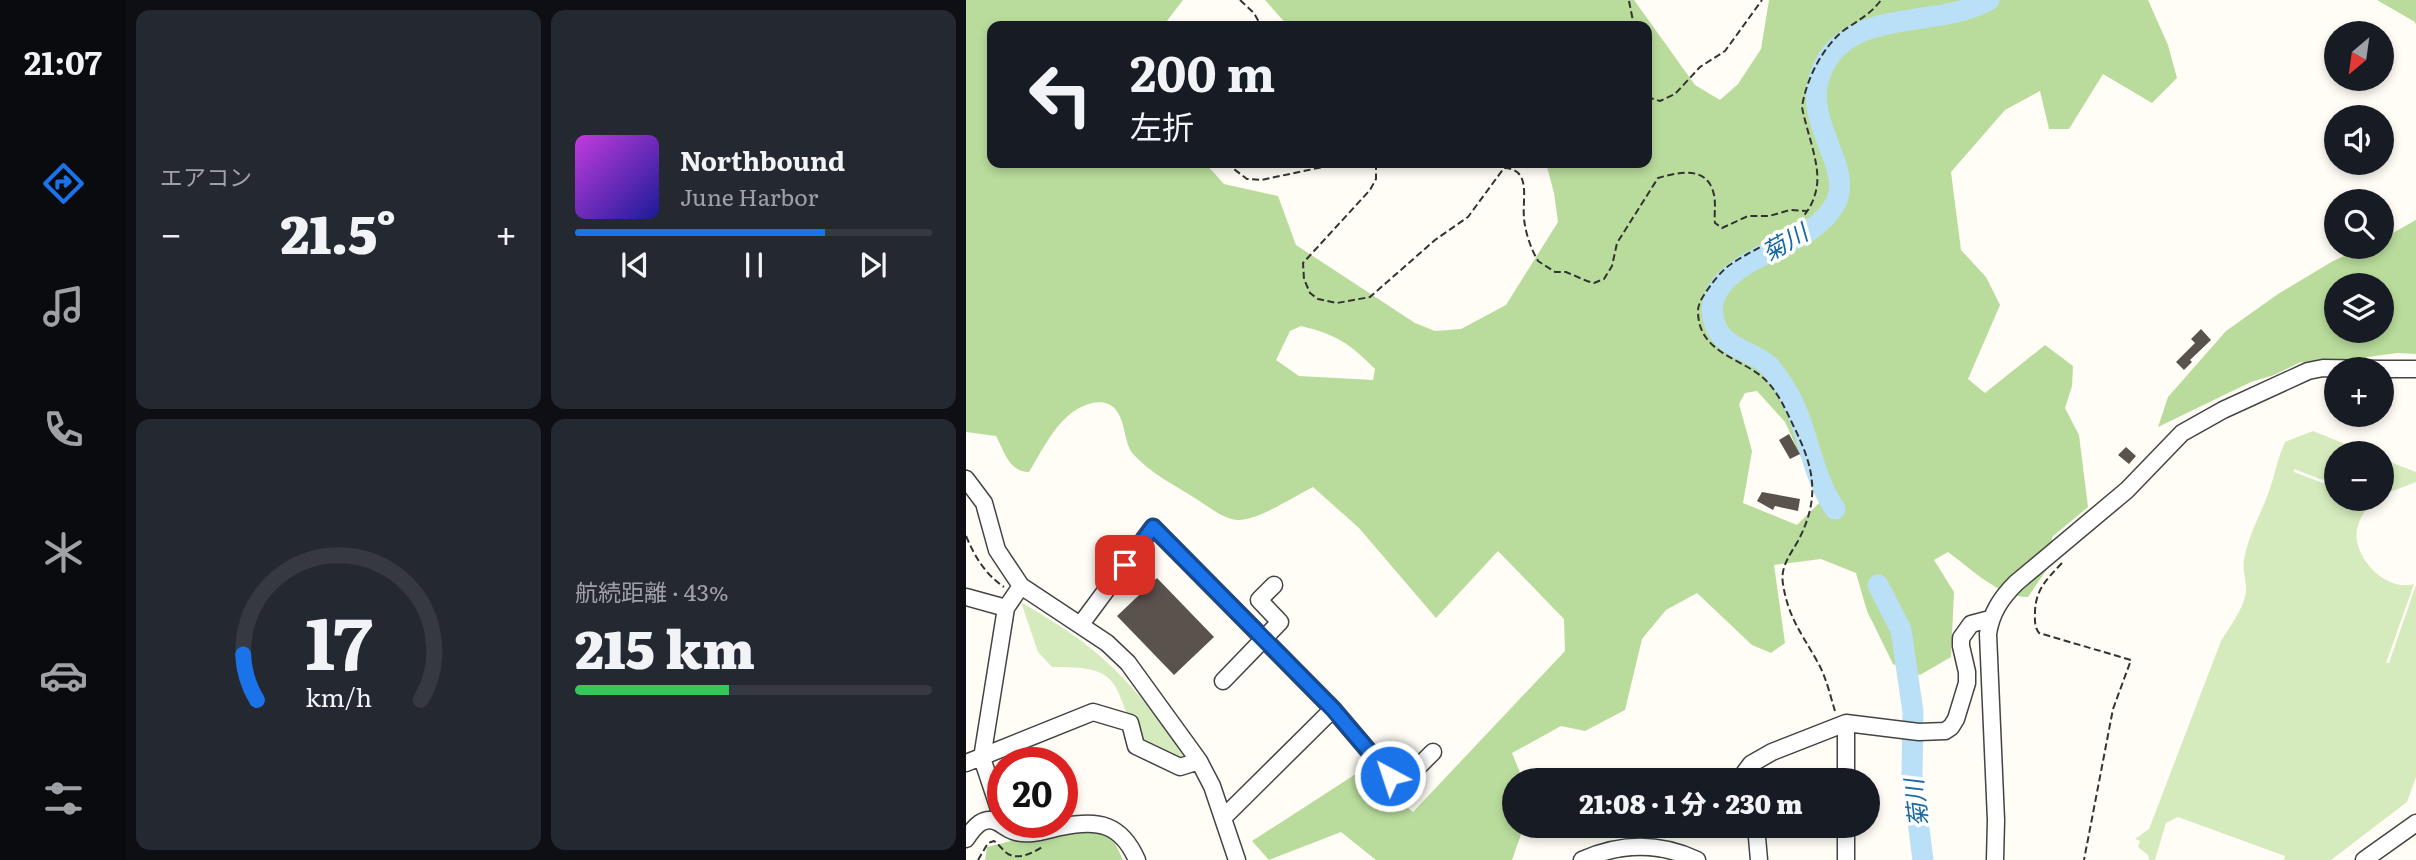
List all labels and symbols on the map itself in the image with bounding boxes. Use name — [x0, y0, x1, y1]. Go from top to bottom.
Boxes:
north arrow — [2324, 21, 2394, 91]
water label: 菊川 — [1754, 212, 1816, 268]
pin — [1095, 535, 1155, 595]
position arrow — [1353, 739, 1427, 813]
speed limit sign: 20 — [987, 747, 1078, 838]
water label: 菊川 — [1894, 774, 1935, 829]

